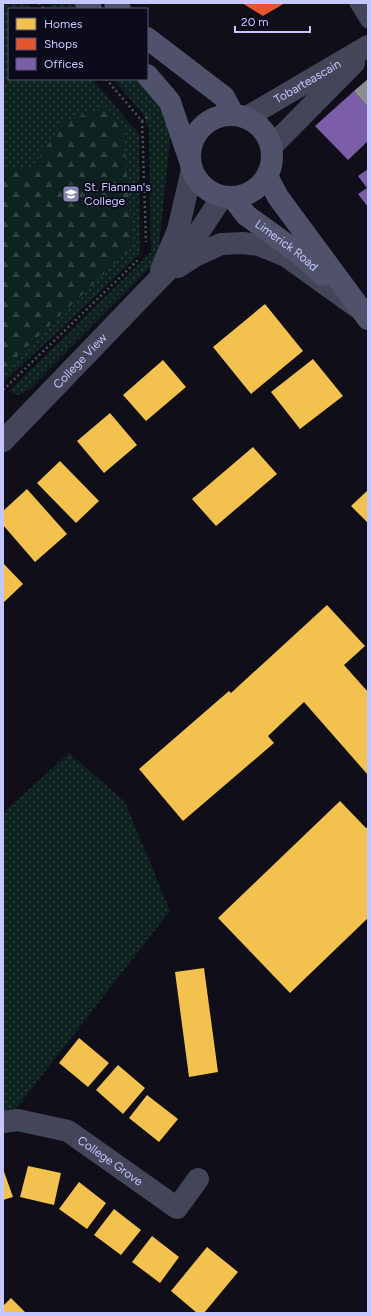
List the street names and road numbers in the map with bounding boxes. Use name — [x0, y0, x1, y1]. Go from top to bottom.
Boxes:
street label: Tobarteascain — [271, 56, 344, 107]
street label: Limerick Road — [252, 217, 321, 274]
street label: College View — [50, 330, 110, 391]
street label: College Grove — [75, 1133, 146, 1189]

